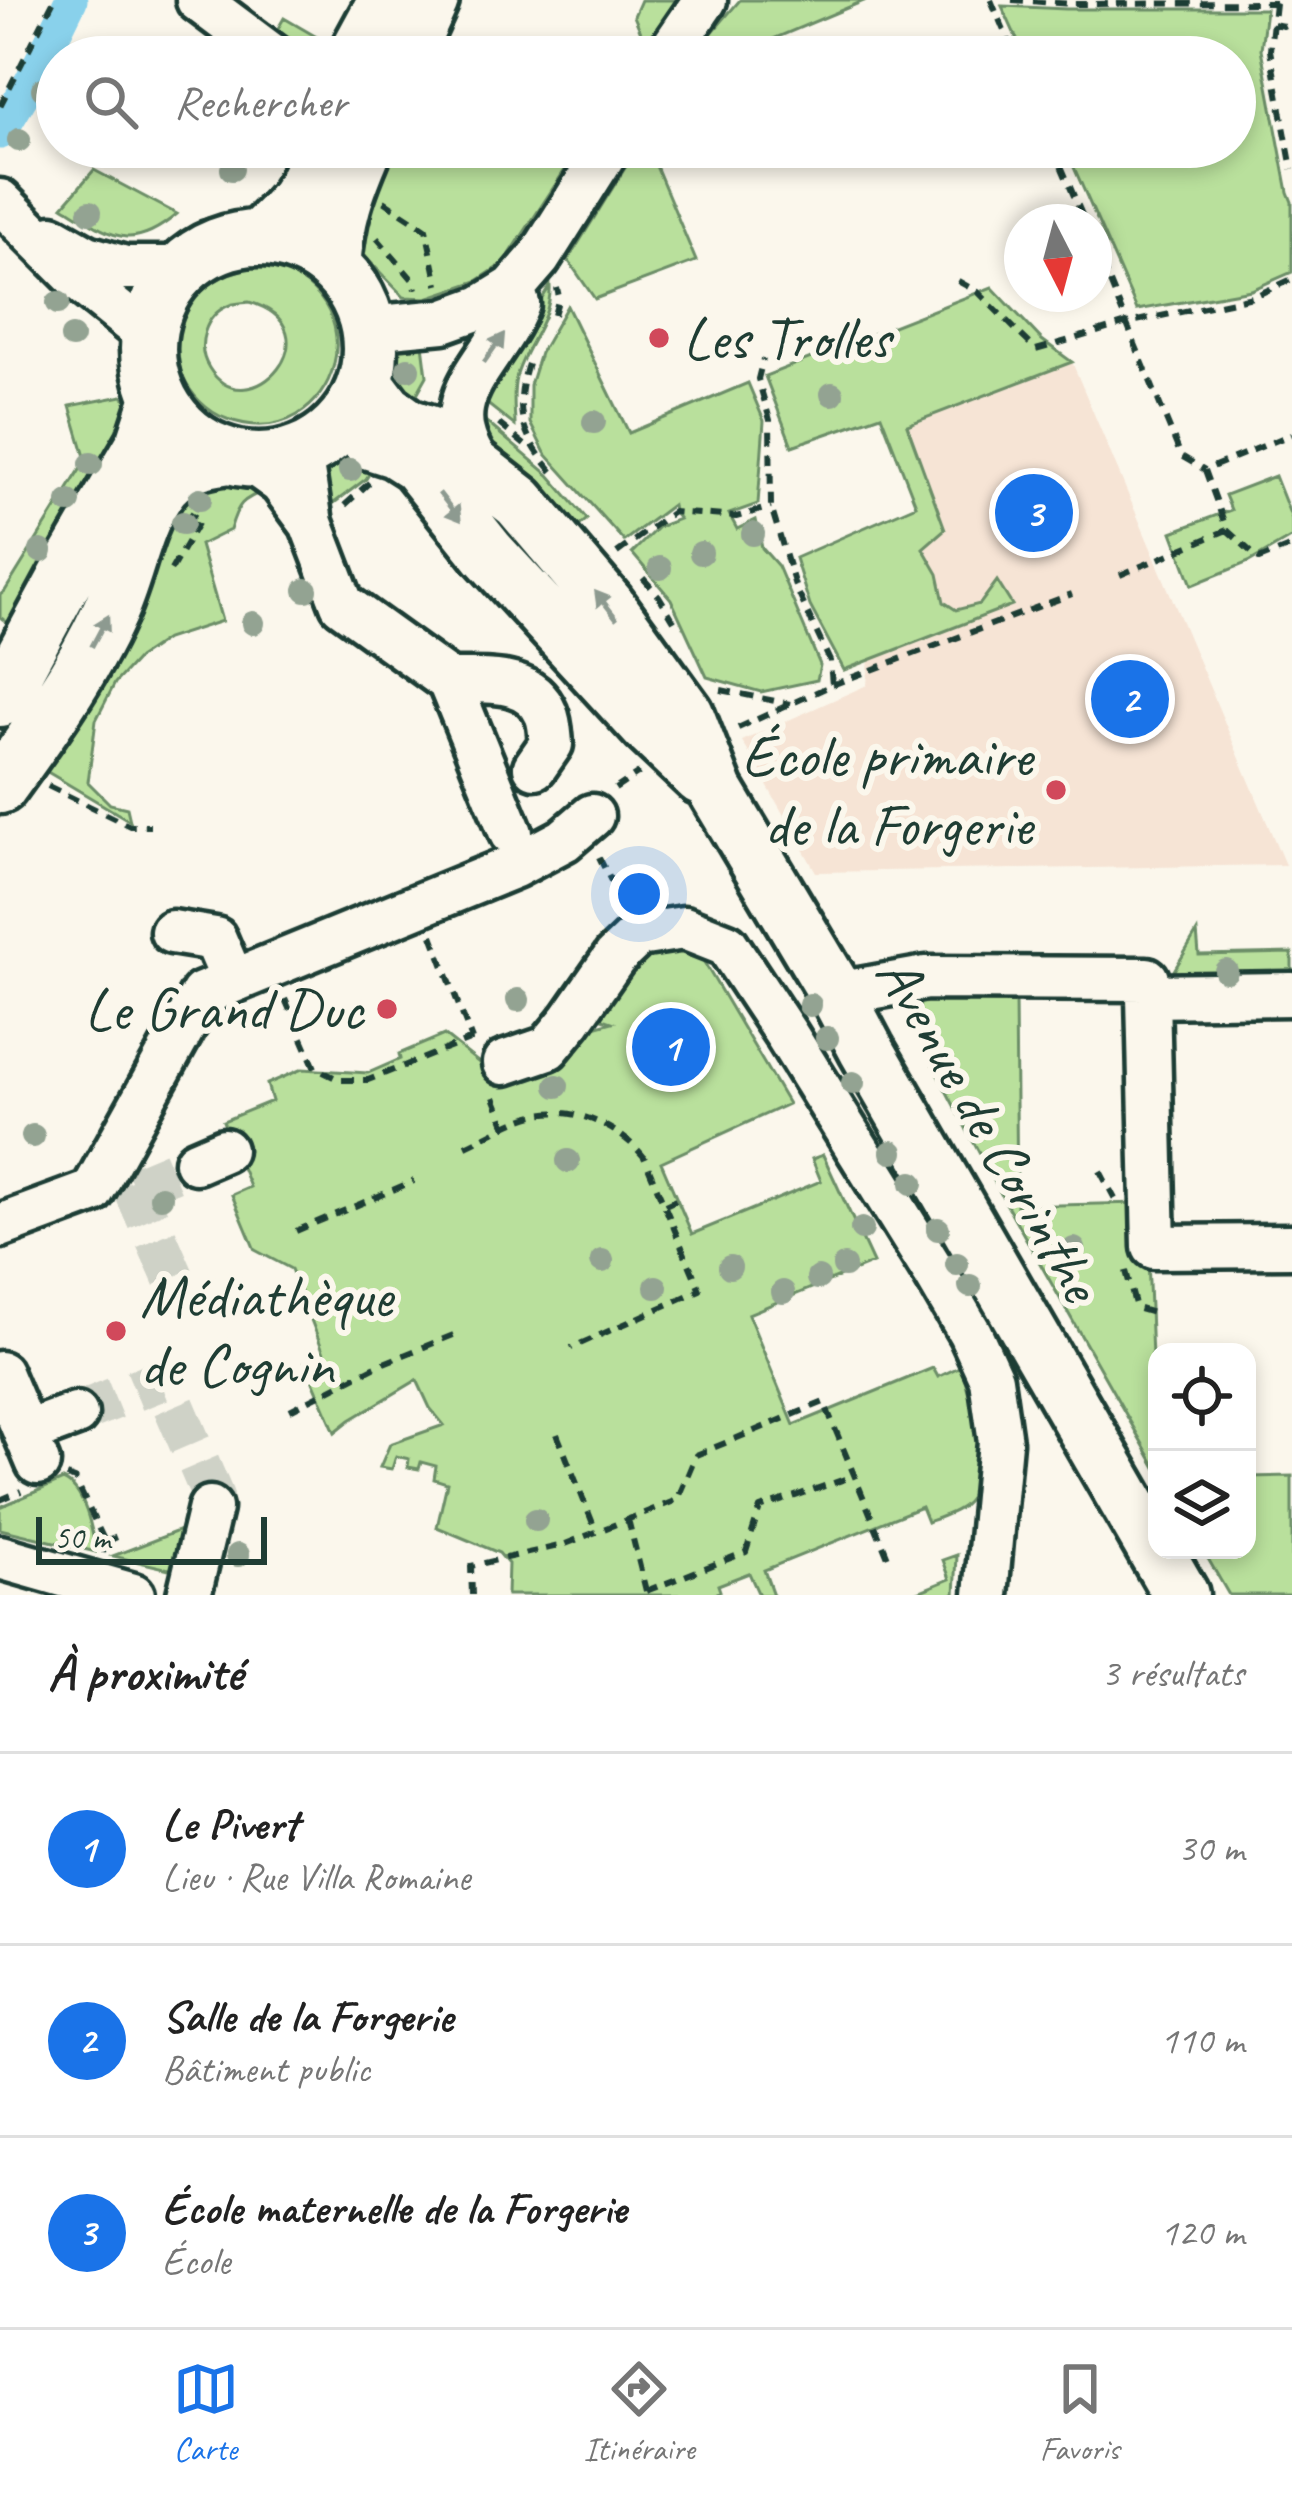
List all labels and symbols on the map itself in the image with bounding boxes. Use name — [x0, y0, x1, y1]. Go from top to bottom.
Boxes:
north arrow — [1004, 204, 1112, 312]
place label: Les Trolles — [683, 300, 895, 376]
marker: Les Trolles — [646, 325, 672, 351]
one-way arrow — [482, 332, 505, 364]
pin: 3 — [995, 468, 1073, 558]
one-way arrow — [438, 491, 462, 522]
one-way arrow — [594, 589, 618, 620]
one-way arrow — [89, 614, 109, 649]
pin: 2 — [1091, 654, 1169, 744]
place label: École primaire de la Forgerie — [742, 718, 1035, 863]
marker: École primaire de la Forgerie — [1043, 777, 1069, 803]
your location — [609, 864, 669, 924]
street label: Avenue de Corinthe — [859, 942, 1121, 1318]
place label: Le Grand Duc — [85, 971, 366, 1047]
marker: Le Grand Duc — [374, 996, 400, 1022]
pin: 1 — [632, 1002, 710, 1092]
place label: Médiathèque de Cognin — [140, 1258, 395, 1403]
marker: Médiathèque de Cognin — [103, 1318, 129, 1344]
scale bar — [36, 1511, 267, 1564]

